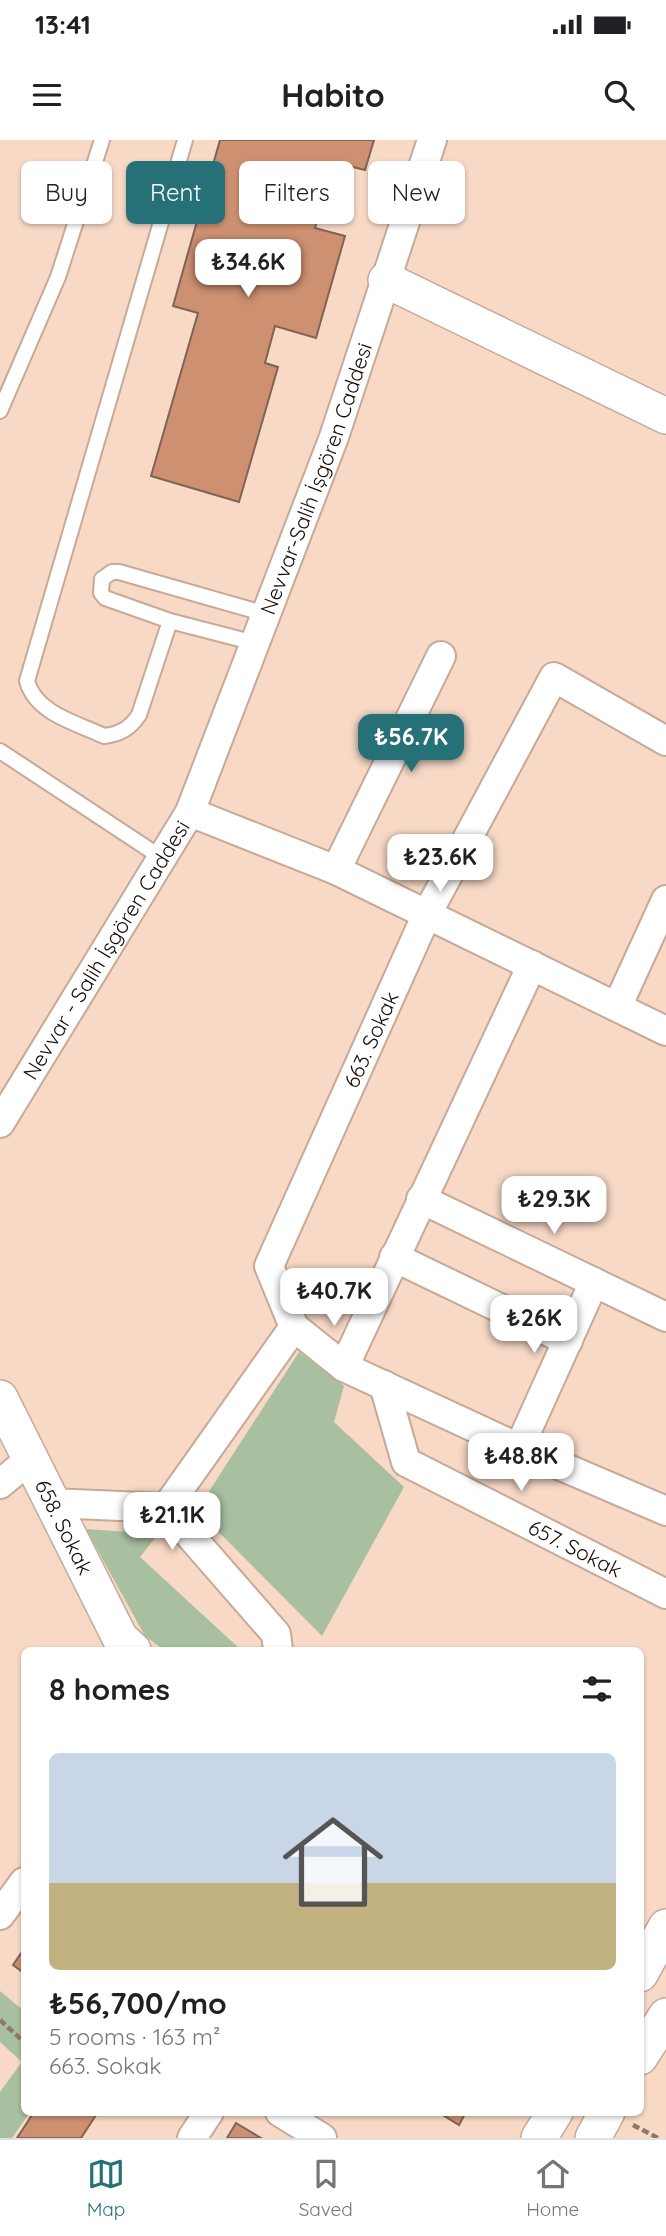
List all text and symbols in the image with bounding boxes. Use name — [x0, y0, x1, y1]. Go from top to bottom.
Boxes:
text: 13:41 — [35, 8, 91, 41]
text: Habito — [281, 75, 385, 115]
icon: menu — [28, 76, 66, 114]
icon: search — [600, 76, 638, 114]
chip: Buy — [21, 161, 112, 224]
chip: Rent — [126, 161, 225, 224]
chip: Filters — [239, 161, 354, 224]
chip: New — [368, 161, 465, 224]
pin: ₺34.6K — [191, 240, 305, 299]
text: ₺34.6K — [211, 247, 285, 276]
street label: Nevvar-Salih İşgören Caddesi — [254, 339, 377, 618]
pin: ₺56.7K — [354, 714, 468, 774]
text: ₺56.7K — [374, 722, 448, 751]
street label: Nevvar - Salih İşgören Caddesi — [17, 815, 195, 1084]
pin: ₺23.6K — [383, 834, 497, 894]
text: ₺23.6K — [403, 842, 477, 871]
street label: 663. Sokak — [338, 987, 404, 1092]
pin: ₺29.3K — [497, 1176, 611, 1236]
text: ₺29.3K — [518, 1184, 590, 1213]
pin: ₺40.7K — [277, 1268, 391, 1328]
text: ₺40.7K — [296, 1276, 372, 1305]
pin: ₺26K — [493, 1296, 575, 1355]
text: ₺26K — [506, 1303, 562, 1332]
pin: ₺48.8K — [464, 1434, 578, 1493]
text: ₺48.8K — [484, 1441, 558, 1470]
street label: 658. Sokak — [30, 1475, 99, 1579]
pin: ₺21.1K — [115, 1492, 229, 1552]
text: ₺21.1K — [139, 1500, 205, 1529]
street label: 657. Sokak — [524, 1513, 626, 1583]
text: 8 homes — [49, 1670, 170, 1708]
icon: filters — [578, 1670, 616, 1708]
icon: home — [270, 1799, 396, 1925]
text: ₺56,700/mo — [49, 1984, 227, 2022]
text: 5 rooms · 163 m² — [49, 2022, 220, 2051]
text: 663. Sokak — [49, 2051, 162, 2080]
tab: Map — [87, 2155, 125, 2221]
tab: Saved — [299, 2155, 353, 2221]
tab: Home — [526, 2155, 579, 2221]

